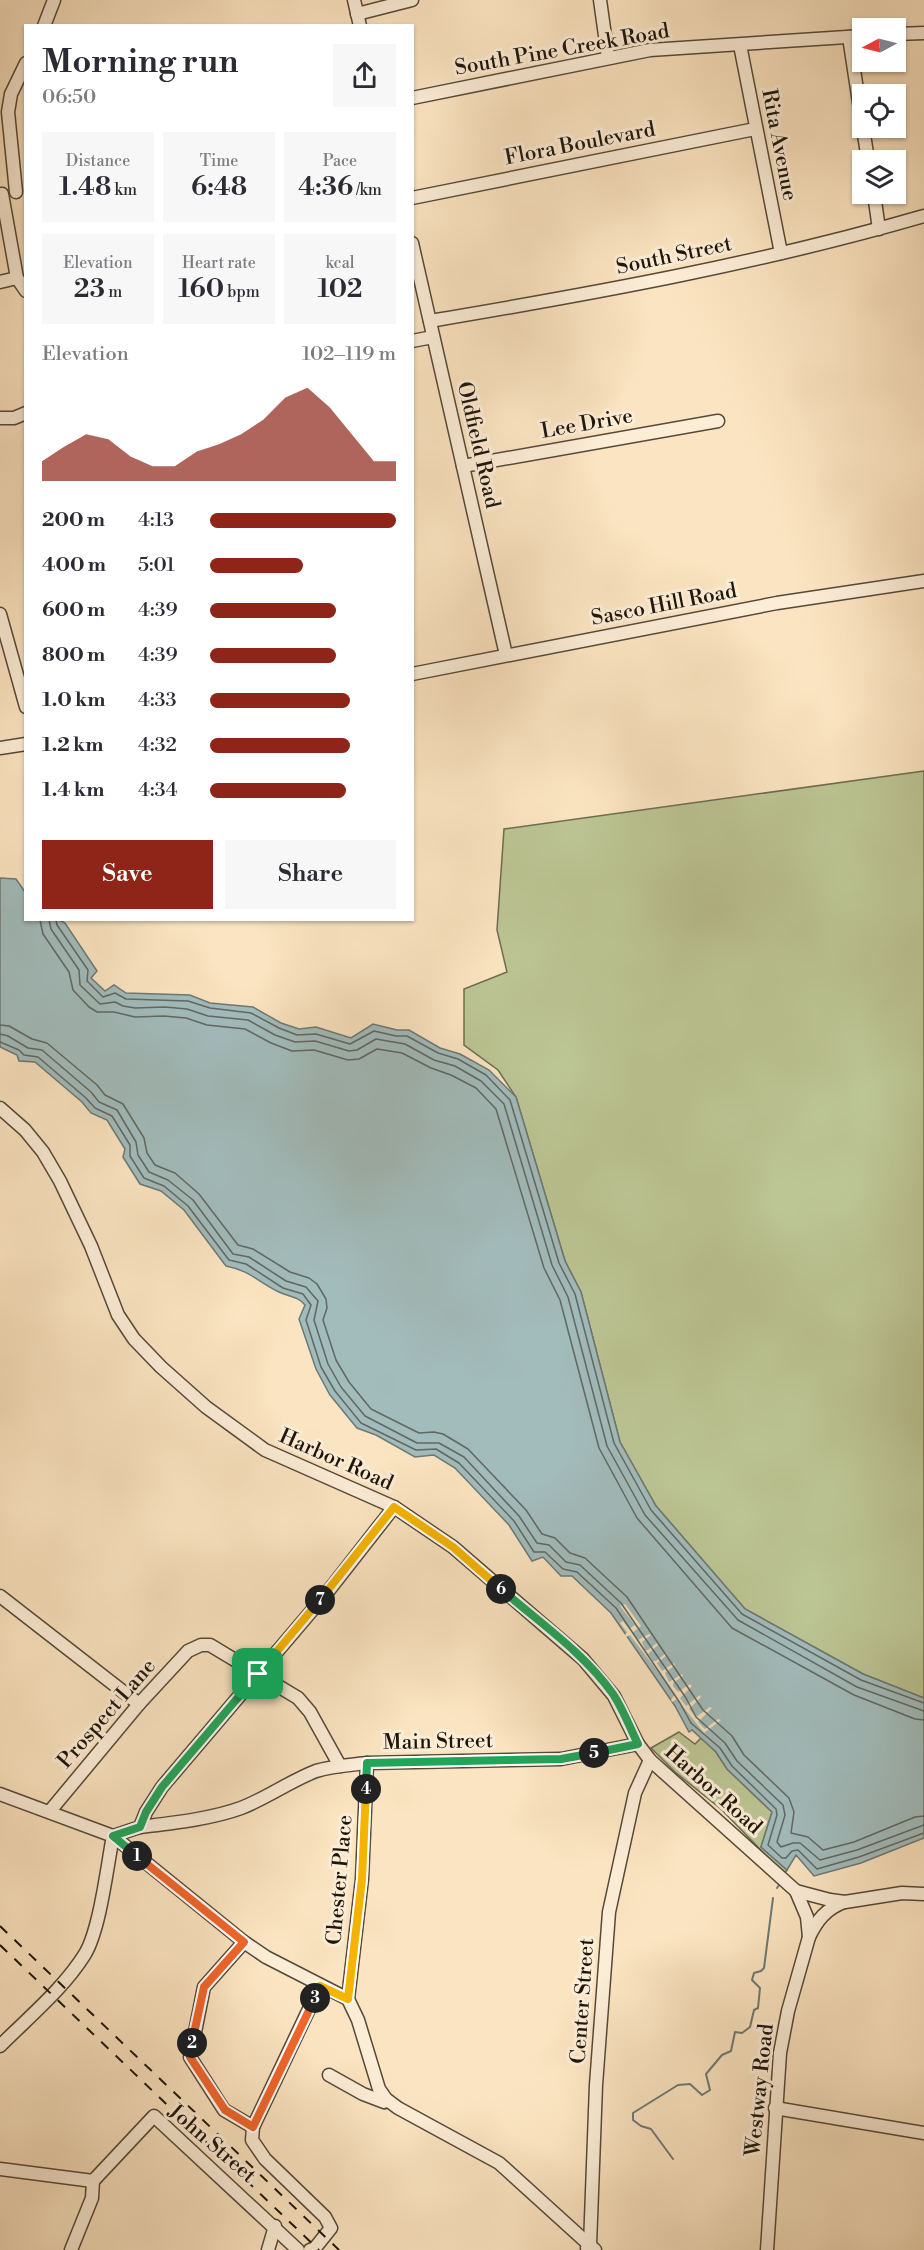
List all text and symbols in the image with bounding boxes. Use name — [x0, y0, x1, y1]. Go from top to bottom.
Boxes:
street label: South Pine Creek Road — [453, 18, 671, 82]
north arrow — [852, 18, 906, 72]
map controls — [852, 18, 906, 204]
text: Morning run — [42, 42, 239, 83]
button: share — [333, 44, 396, 107]
button: locate — [852, 84, 906, 138]
text: 06:50 — [42, 85, 96, 110]
street label: Rita Avenue — [755, 87, 803, 203]
street label: Flora Boulevard — [502, 117, 658, 171]
button: layers — [852, 150, 906, 204]
text: Distance — [66, 151, 130, 171]
text: Time — [200, 151, 238, 171]
text: Pace — [323, 151, 357, 171]
text: 1.48 — [59, 171, 111, 203]
text: 6:48 — [191, 171, 247, 203]
text: 4:36 — [298, 171, 353, 203]
text: km — [111, 180, 137, 200]
text: /km — [353, 180, 382, 200]
street label: South Street — [614, 231, 735, 281]
text: Elevation — [63, 253, 133, 273]
text: Heart rate — [182, 253, 256, 273]
text: kcal — [325, 253, 355, 273]
text: 23 — [74, 273, 105, 305]
text: 160 — [178, 273, 224, 305]
text: 102 — [317, 273, 363, 305]
text: m — [105, 282, 122, 302]
text: bpm — [224, 282, 260, 302]
text: Elevation — [42, 342, 129, 367]
text: 102–119 m — [302, 342, 396, 367]
street label: Oldfield Road — [451, 379, 505, 511]
street label: Lee Drive — [539, 403, 635, 445]
text: 200 m — [42, 508, 105, 533]
text: 4:13 — [138, 508, 174, 533]
text: 400 m — [42, 553, 106, 578]
text: 5:01 — [138, 553, 175, 578]
street label: Sasco Hill Road — [589, 578, 739, 632]
text: 600 m — [42, 598, 105, 623]
text: 4:39 — [138, 598, 178, 623]
text: 800 m — [42, 643, 105, 668]
text: 4:39 — [138, 643, 178, 668]
text: 1.0 km — [42, 688, 106, 713]
text: 4:33 — [138, 688, 177, 713]
text: 1.2 km — [42, 733, 104, 758]
text: 4:32 — [138, 733, 177, 758]
text: 1.4 km — [42, 778, 104, 803]
text: 4:34 — [138, 778, 178, 803]
button: Save — [42, 840, 213, 909]
button: Share — [225, 840, 396, 909]
street label: Harbor Road — [275, 1423, 397, 1497]
pin: 6 — [486, 1574, 516, 1604]
text: 6 — [496, 1579, 506, 1599]
pin: 7 — [305, 1585, 335, 1615]
text: 7 — [315, 1590, 325, 1610]
pin — [232, 1648, 283, 1699]
street label: Prospect Lane — [52, 1654, 162, 1774]
icon: arrive — [241, 1657, 274, 1690]
street label: Main Street — [383, 1728, 494, 1756]
pin: 5 — [579, 1738, 609, 1768]
street label: Harbor Road — [659, 1739, 767, 1841]
text: 5 — [589, 1743, 599, 1763]
pin: 4 — [351, 1774, 381, 1804]
text: 4 — [361, 1779, 371, 1799]
street label: Chester Place — [321, 1814, 359, 1946]
pin: 1 — [122, 1841, 152, 1871]
text: 1 — [133, 1846, 141, 1866]
street label: Center Street — [566, 1937, 600, 2065]
pin: 3 — [300, 1983, 330, 2013]
text: 3 — [310, 1988, 320, 2008]
street label: Westway Road — [740, 2022, 780, 2159]
pin: 2 — [177, 2028, 207, 2058]
text: 2 — [187, 2033, 197, 2053]
street label: John Street — [162, 2098, 261, 2189]

